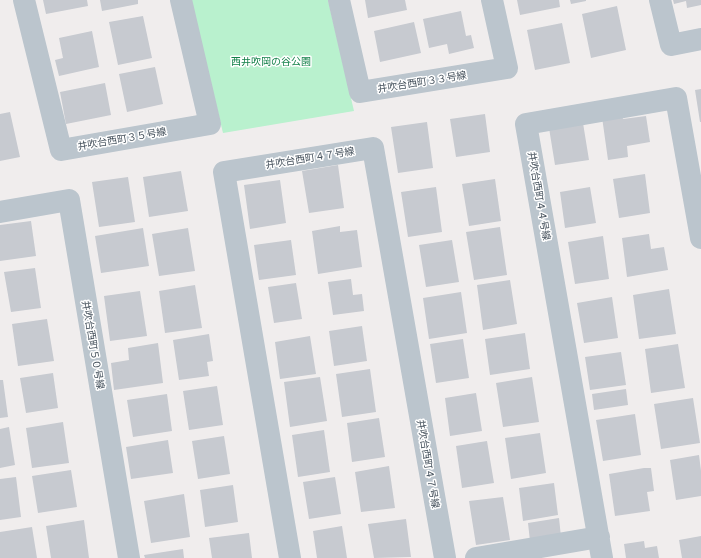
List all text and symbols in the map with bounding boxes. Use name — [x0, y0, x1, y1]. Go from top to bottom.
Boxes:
park label: 西井吹岡の谷公園 — [231, 56, 311, 68]
street label: 井吹台西町３３号線 — [377, 69, 467, 95]
street label: 井吹台西町３５号線 — [77, 125, 167, 153]
street label: 井吹台西町４７号線 — [265, 145, 355, 171]
street label: 井吹台西町４４号線 — [525, 151, 553, 241]
street label: 井吹台西町５０号線 — [79, 300, 107, 390]
street label: 井吹台西町４７号線 — [414, 419, 442, 509]

